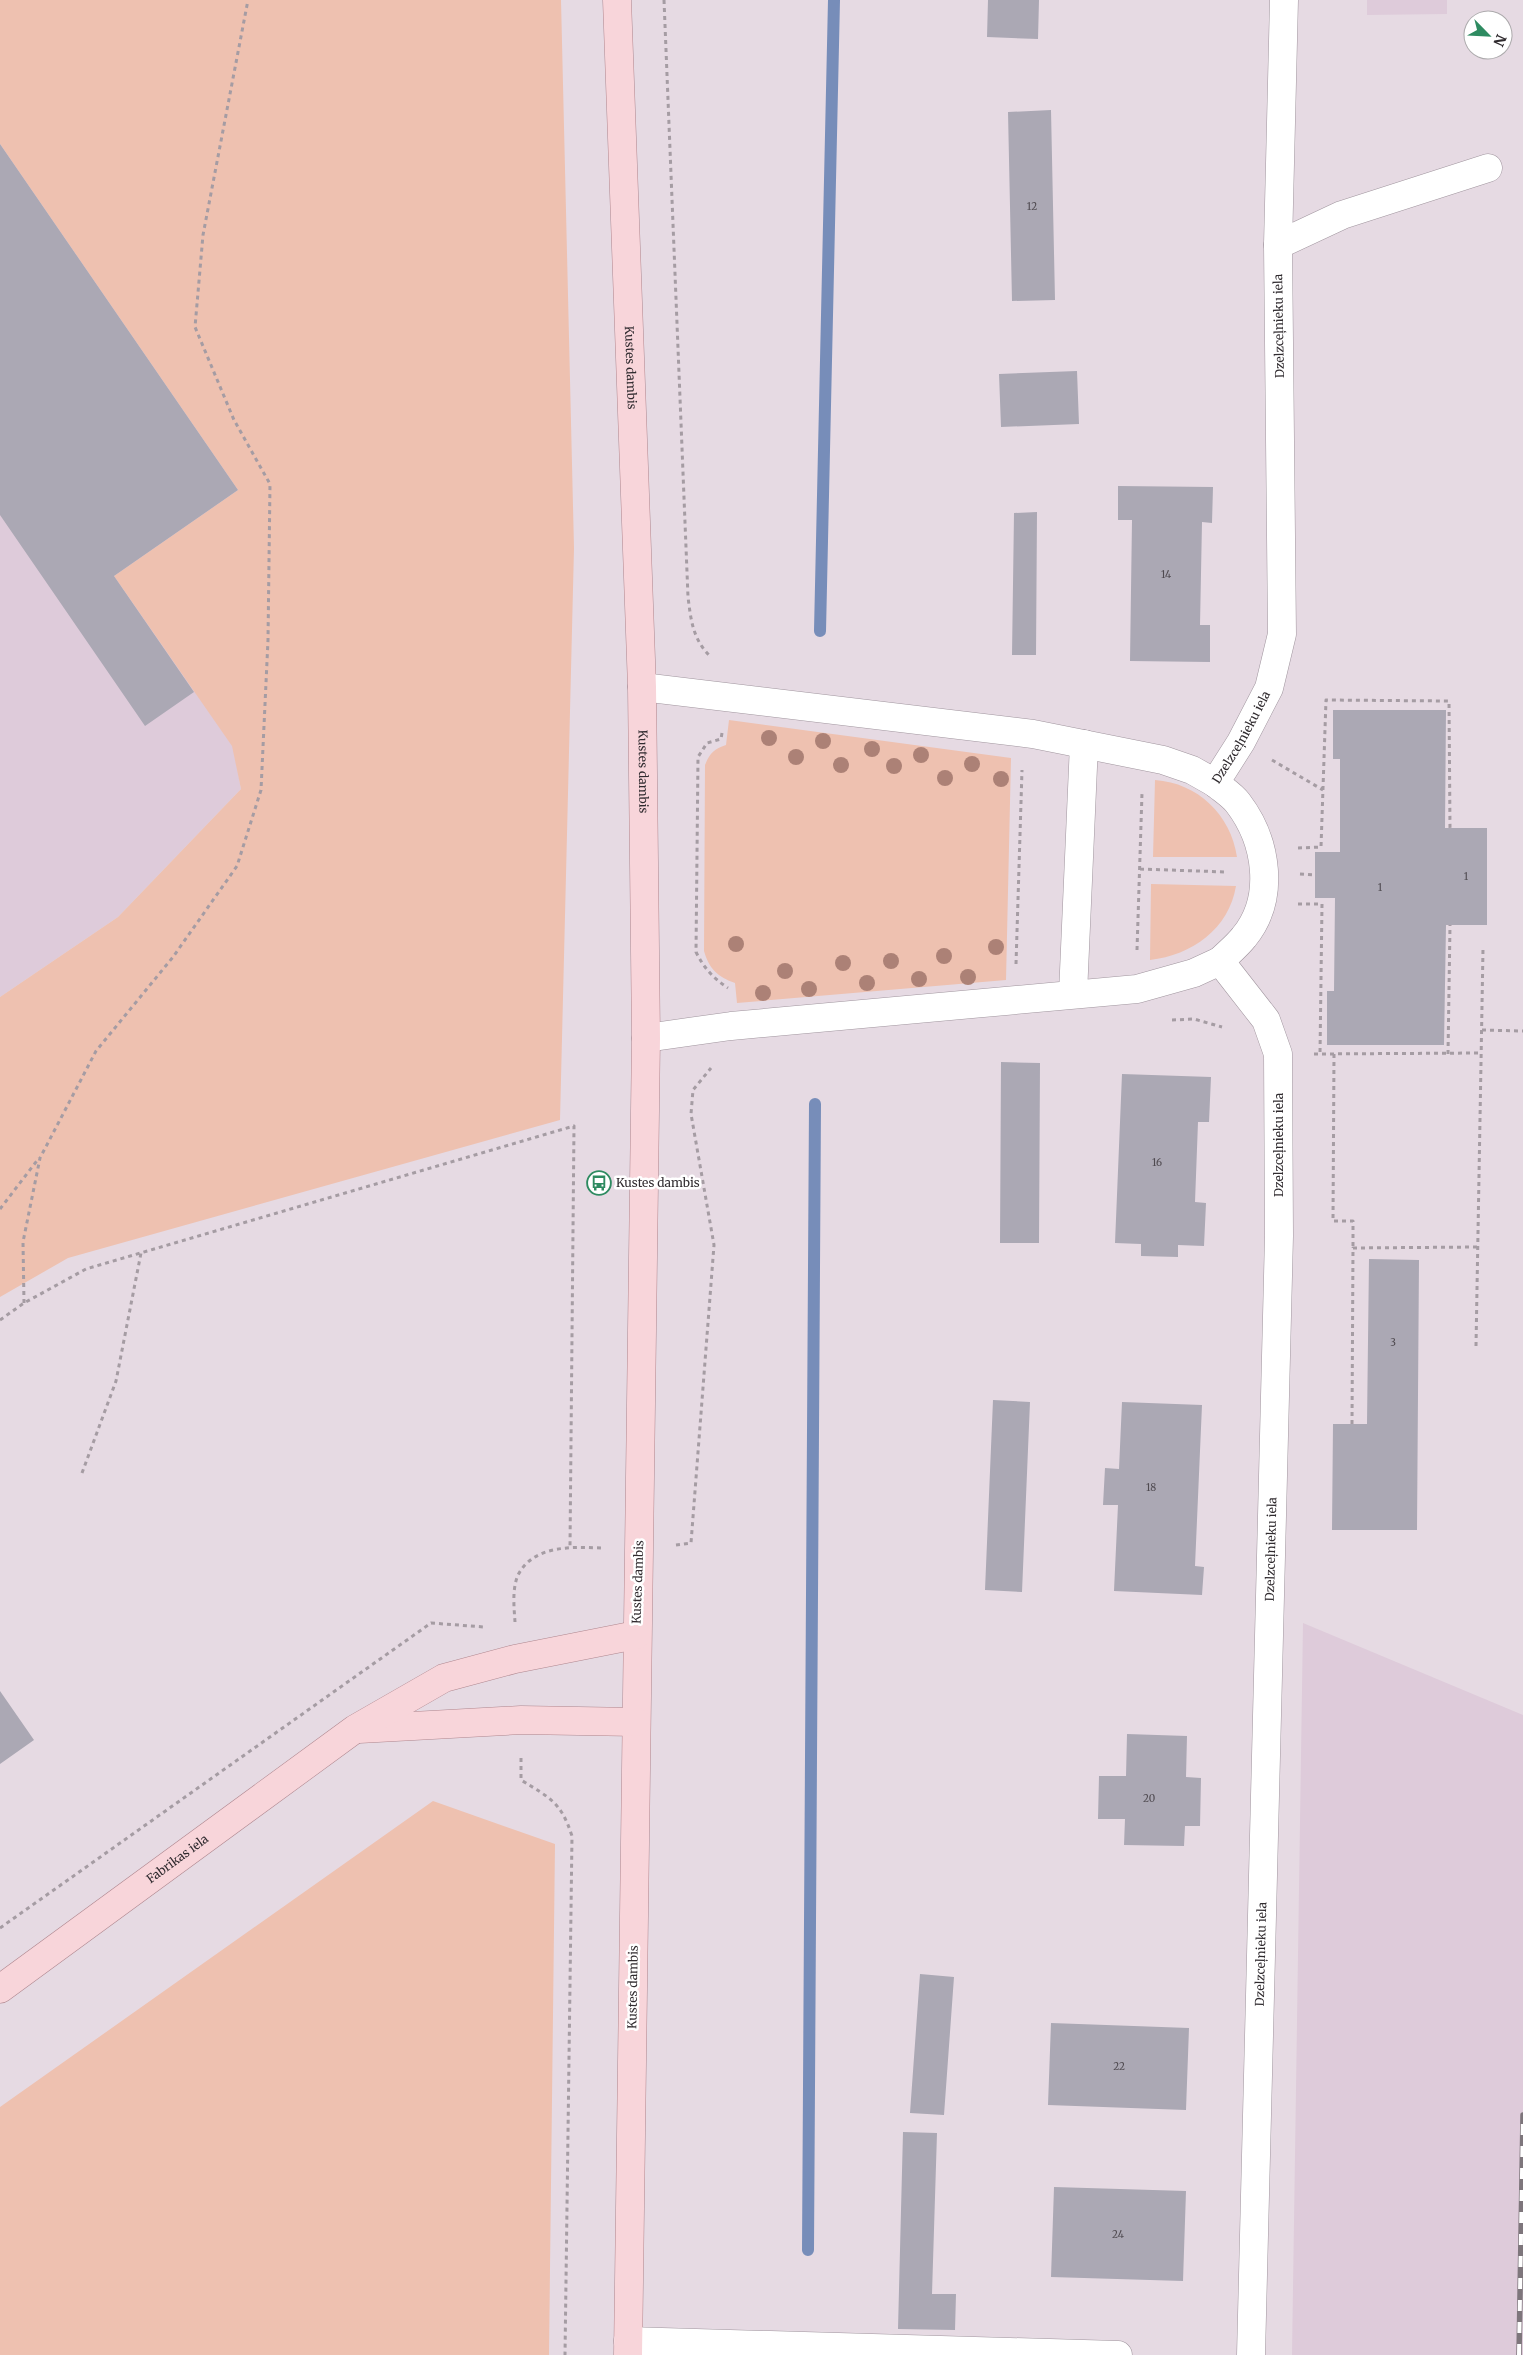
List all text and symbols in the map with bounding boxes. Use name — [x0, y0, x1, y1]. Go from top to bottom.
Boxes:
north arrow — [1463, 10, 1513, 60]
text: N — [1489, 32, 1510, 49]
house number: 12 — [1027, 200, 1037, 213]
street label: Dzelzceļnieku iela — [1270, 273, 1288, 378]
street label: Kustes dambis — [622, 326, 640, 410]
house number: 14 — [1161, 568, 1171, 581]
street label: Dzelzceļnieku iela — [1209, 688, 1273, 786]
street label: Kustes dambis — [635, 730, 651, 814]
house number: 1 — [1464, 870, 1469, 883]
house number: 1 — [1378, 881, 1383, 894]
street label: Dzelzceļnieku iela — [1271, 1092, 1287, 1197]
house number: 16 — [1152, 1156, 1162, 1169]
bus stop icon: Kustes dambis — [586, 1170, 612, 1196]
place label: Kustes dambis — [616, 1175, 700, 1190]
house number: 3 — [1390, 1336, 1396, 1349]
house number: 18 — [1146, 1481, 1156, 1494]
street label: Dzelzceļnieku iela — [1262, 1496, 1279, 1602]
street label: Kustes dambis — [629, 1540, 646, 1624]
house number: 20 — [1143, 1792, 1155, 1805]
street label: Fabrikas iela — [143, 1831, 211, 1886]
street label: Dzelzceļnieku iela — [1252, 1901, 1269, 2006]
street label: Kustes dambis — [624, 1945, 641, 2029]
house number: 22 — [1113, 2060, 1125, 2073]
house number: 24 — [1112, 2228, 1124, 2241]

